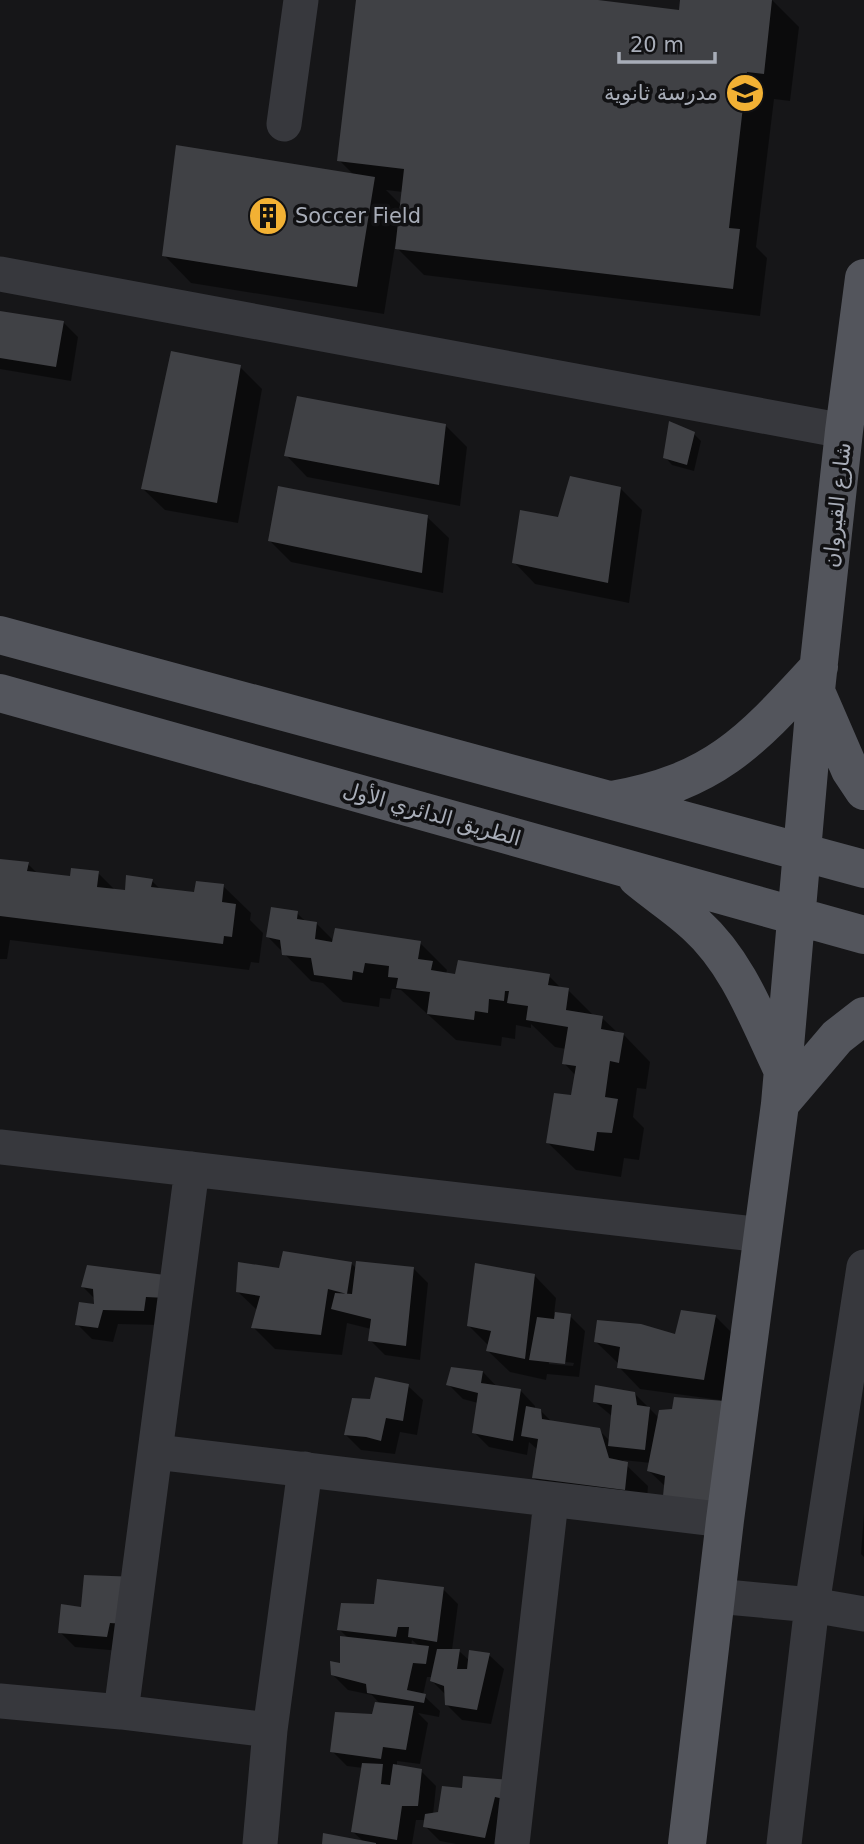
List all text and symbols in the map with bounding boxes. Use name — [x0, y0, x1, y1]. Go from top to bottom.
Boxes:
scale bar — [619, 21, 715, 65]
text: 20 m — [630, 33, 684, 57]
school or university icon: مدرسة ثانوية — [724, 72, 766, 114]
place label: مدرسة ثانوية — [604, 81, 718, 105]
building icon: Soccer Field — [247, 195, 289, 237]
place label: Soccer Field — [295, 204, 421, 228]
street label: شارع القيروان — [819, 441, 855, 569]
street label: الطريق الدائري الأول — [340, 776, 524, 851]

